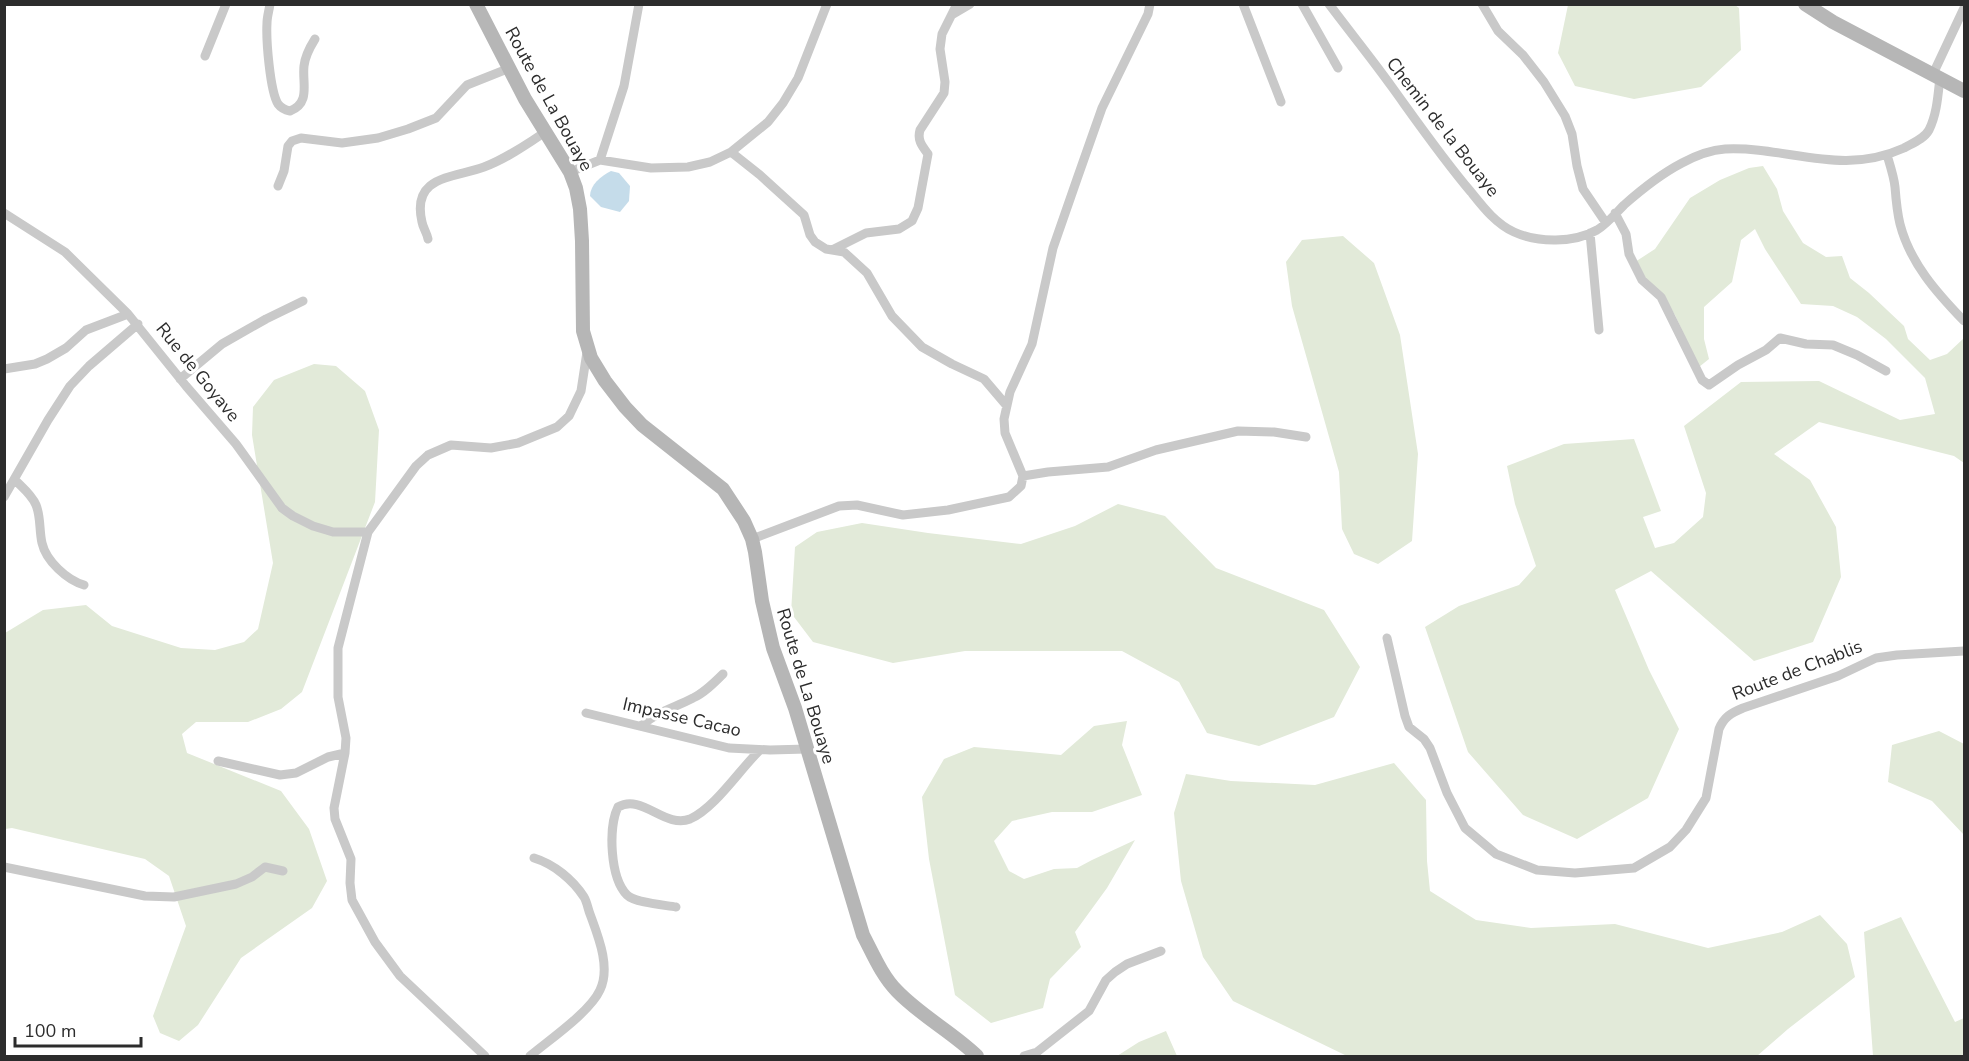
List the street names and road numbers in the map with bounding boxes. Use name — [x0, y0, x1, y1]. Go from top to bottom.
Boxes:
street label: Route de La Bouaye — [499, 23, 599, 175]
street label: Chemin de la Bouaye — [1381, 52, 1505, 202]
street label: Rue de Goyave — [151, 317, 245, 427]
street label: Route de La Bouaye — [771, 605, 841, 767]
street label: Route de Chablis — [1728, 634, 1866, 706]
street label: Impasse Cacao — [620, 692, 744, 742]

